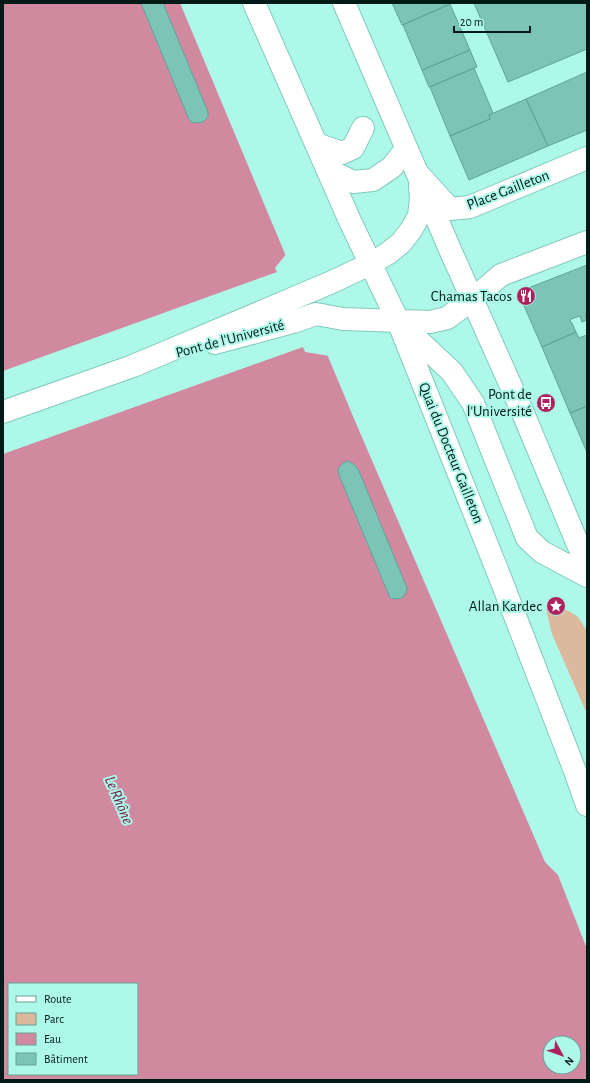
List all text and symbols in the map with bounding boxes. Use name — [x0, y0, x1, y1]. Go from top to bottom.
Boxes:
scale bar — [454, 8, 530, 34]
text: 20 m — [460, 16, 483, 28]
street label: Place Gailleton — [465, 167, 551, 213]
restaurant icon: Chamas Tacos — [515, 285, 537, 307]
place label: Chamas Tacos — [431, 289, 512, 304]
street label: Pont de l'Université — [174, 317, 286, 361]
street label: Quai du Docteur Gailleton — [416, 380, 486, 526]
place label: Pont de l'Université — [467, 387, 532, 419]
bus stop icon: Pont de l'Université — [535, 392, 557, 414]
place icon: Allan Kardec — [545, 595, 567, 617]
place label: Allan Kardec — [469, 599, 542, 614]
water label: Le Rhône — [102, 774, 136, 826]
legend — [8, 983, 138, 1075]
text: Route — [44, 993, 71, 1005]
text: Parc — [44, 1013, 64, 1025]
text: Eau — [44, 1033, 61, 1045]
north arrow — [542, 1035, 582, 1075]
text: Bâtiment — [44, 1053, 88, 1065]
text: N — [563, 1055, 576, 1068]

